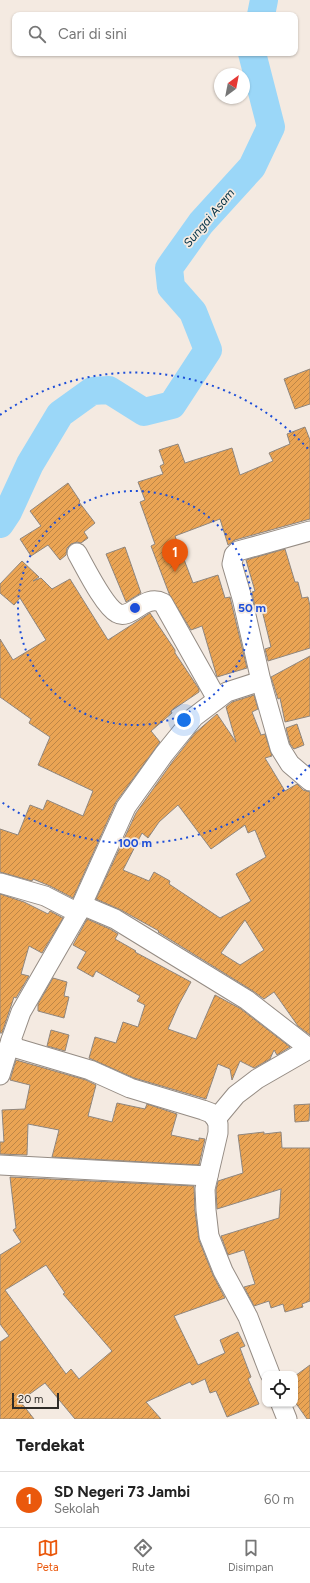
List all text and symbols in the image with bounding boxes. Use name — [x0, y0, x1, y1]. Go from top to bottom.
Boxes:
search box — [12, 12, 298, 56]
icon: search — [26, 23, 48, 45]
text: Cari di sini — [58, 25, 127, 43]
north arrow — [214, 68, 250, 104]
water label: Sungai Asam — [181, 186, 237, 250]
pin: 1 — [162, 539, 188, 572]
centre of rings — [128, 601, 142, 615]
text: 50 m — [238, 601, 266, 615]
your location — [174, 710, 194, 730]
text: 100 m — [118, 836, 152, 850]
map controls — [262, 1371, 298, 1407]
button: locate — [262, 1371, 298, 1407]
scale bar — [12, 1391, 59, 1410]
text: 20 m — [18, 1393, 43, 1406]
text: Terdekat — [16, 1435, 85, 1455]
text: SD Negeri 73 Jambi — [54, 1483, 190, 1501]
text: 1 — [26, 1492, 32, 1507]
text: 60 m — [264, 1492, 294, 1507]
text: Sekolah — [54, 1501, 100, 1516]
tab: Peta — [37, 1537, 59, 1574]
tab: Rute — [132, 1537, 155, 1574]
tab: Disimpan — [228, 1537, 273, 1574]

